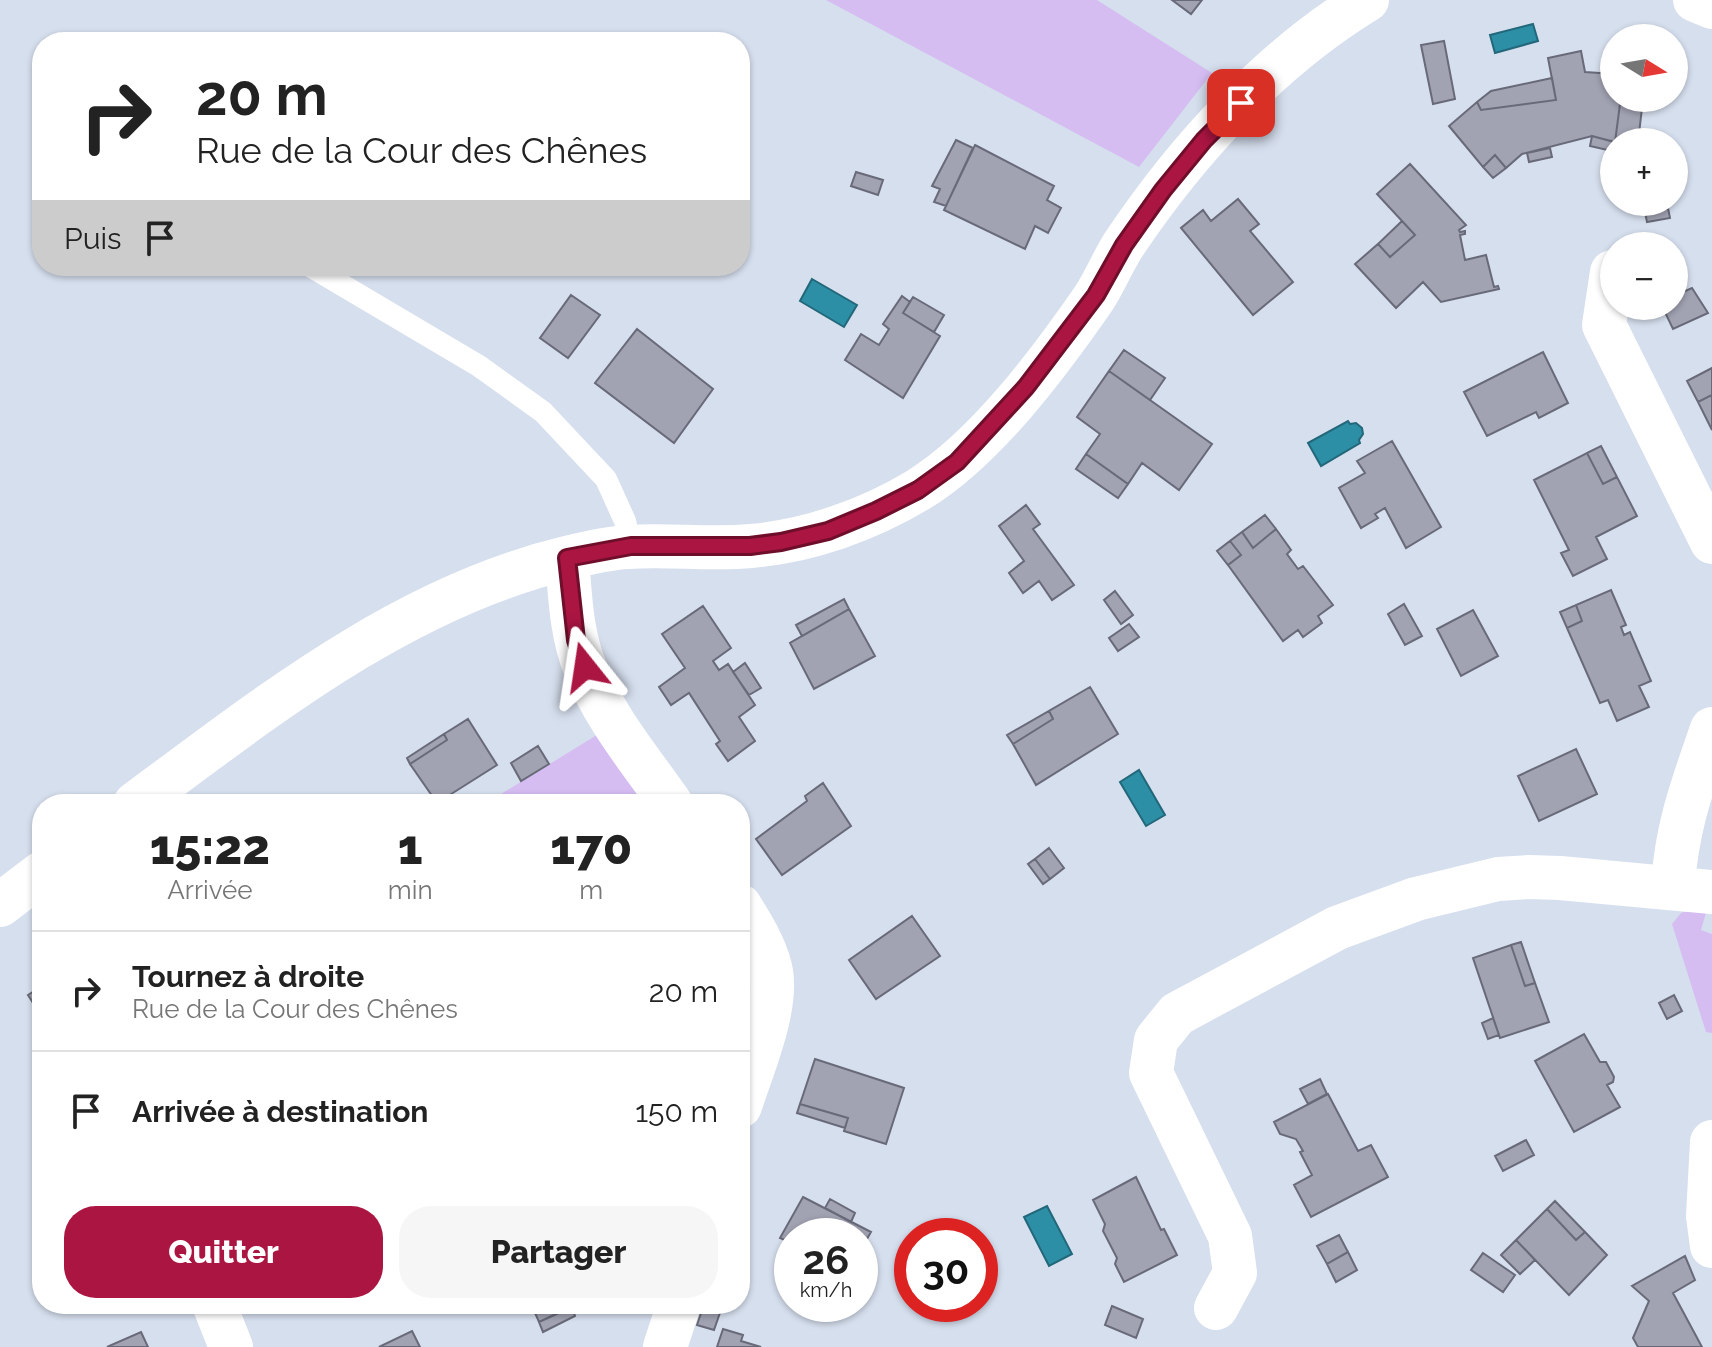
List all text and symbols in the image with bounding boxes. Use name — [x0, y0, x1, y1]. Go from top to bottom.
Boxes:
north arrow — [1600, 24, 1688, 112]
map controls — [1600, 24, 1688, 320]
text: 20 m — [196, 62, 328, 128]
icon: right — [64, 64, 168, 168]
pin — [1207, 69, 1275, 137]
icon: arrive — [1219, 81, 1263, 125]
button: + — [1600, 128, 1688, 216]
text: Rue de la Cour des Chênes — [196, 129, 647, 171]
icon: arrive — [138, 216, 182, 260]
text: Puis — [64, 221, 122, 256]
button: − — [1600, 232, 1688, 320]
position arrow — [543, 625, 627, 709]
text: 15:22 — [150, 819, 270, 875]
text: 1 — [398, 819, 423, 875]
text: 170 — [550, 819, 632, 875]
text: Arrivée — [167, 875, 253, 905]
text: min — [388, 875, 433, 905]
text: m — [579, 875, 603, 905]
text: Tournez à droite — [132, 959, 364, 994]
icon: right — [64, 969, 108, 1013]
text: 20 m — [649, 974, 718, 1009]
text: Rue de la Cour des Chênes — [132, 994, 458, 1024]
icon: arrive — [64, 1089, 108, 1133]
text: Arrivée à destination — [132, 1094, 428, 1129]
text: 150 m — [635, 1094, 718, 1129]
button: Quitter — [64, 1206, 383, 1298]
button: Partager — [399, 1206, 718, 1298]
speed limit sign: 30 — [894, 1218, 998, 1322]
text: 26 — [803, 1236, 849, 1283]
text: km/h — [800, 1278, 852, 1302]

